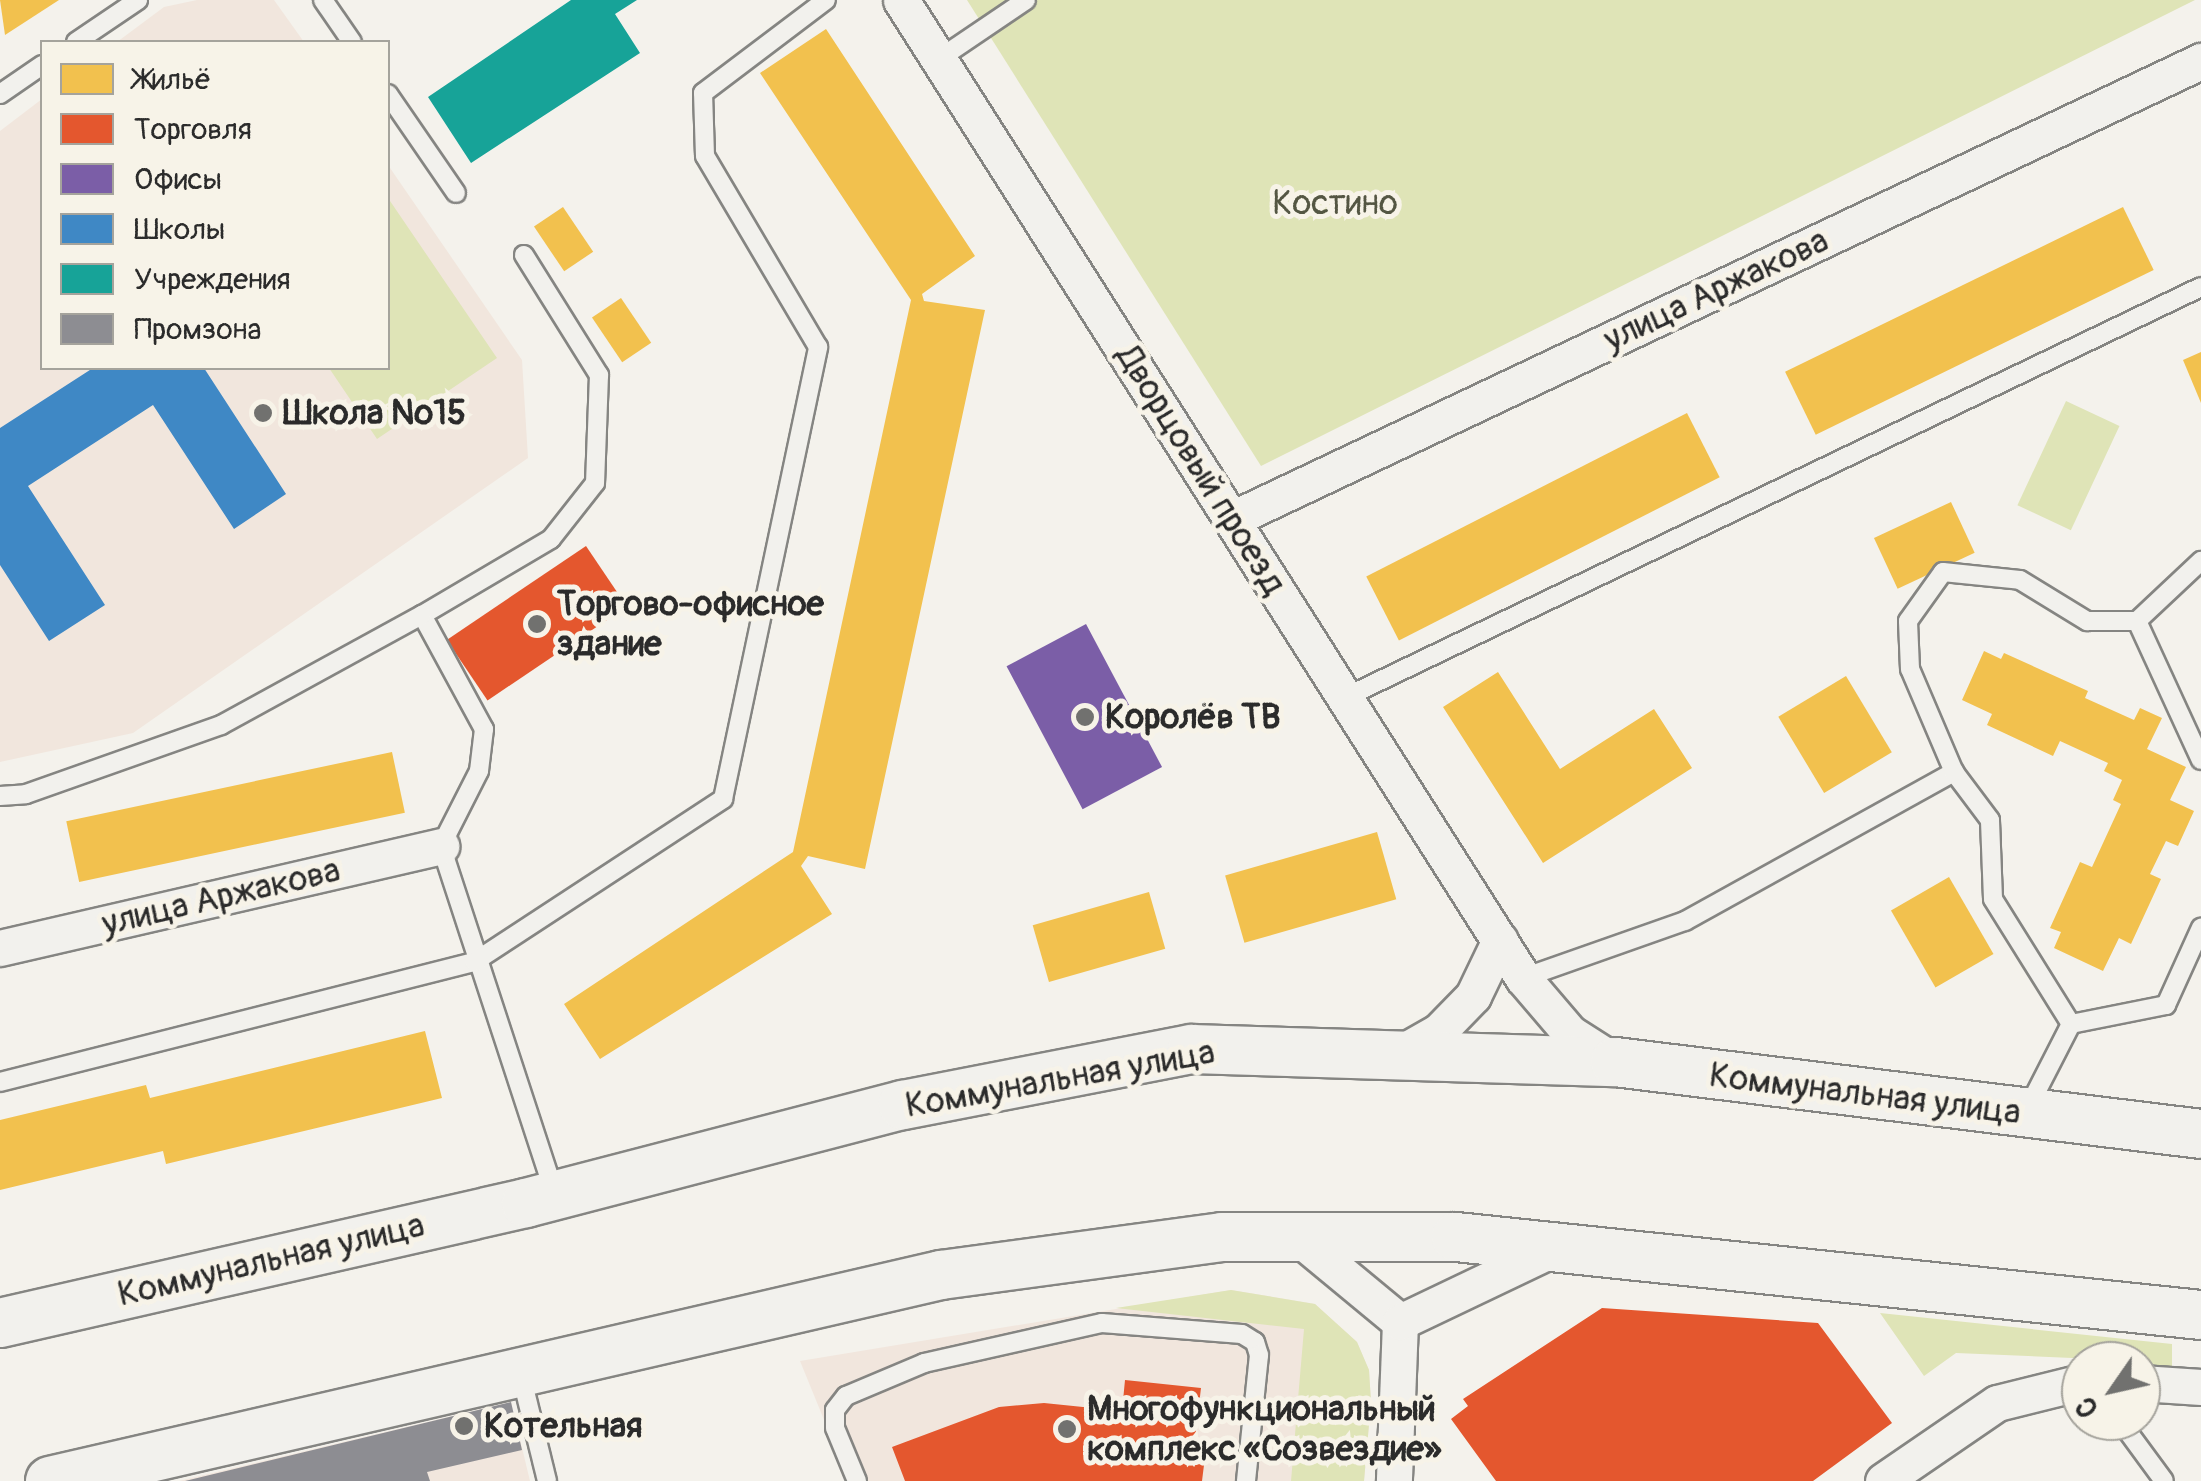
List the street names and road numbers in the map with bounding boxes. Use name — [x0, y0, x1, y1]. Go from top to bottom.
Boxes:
street label: улица Аржакова — [1597, 220, 1835, 360]
street label: Дворцовый проезд — [1107, 337, 1295, 603]
street label: улица Аржакова — [98, 849, 344, 945]
street label: Коммунальная улица — [902, 1031, 1218, 1127]
street label: Коммунальная улица — [1707, 1054, 2023, 1134]
street label: Коммунальная улица — [114, 1204, 428, 1316]

